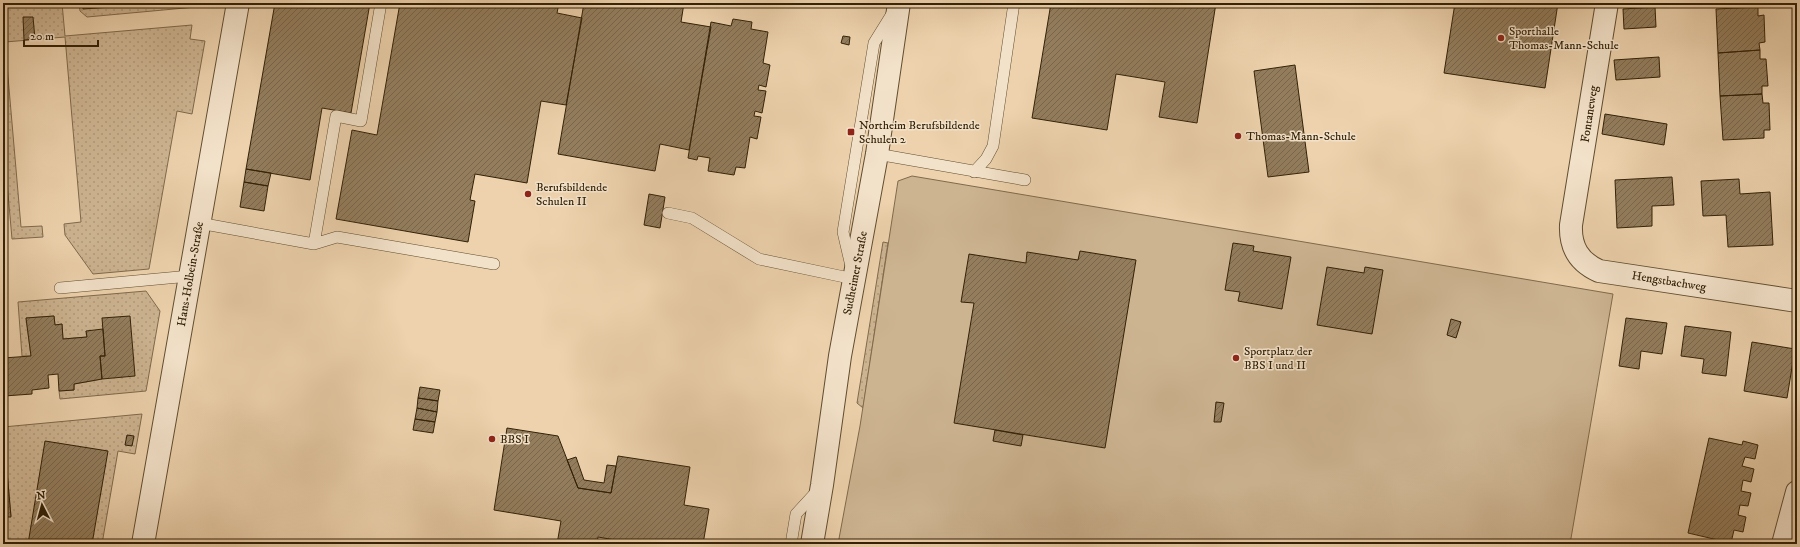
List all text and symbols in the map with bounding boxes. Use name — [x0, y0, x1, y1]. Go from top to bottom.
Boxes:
scale bar — [24, 22, 98, 48]
place label: Sporthalle Thomas-Mann-Schule — [1509, 24, 1619, 53]
text: 20 m — [30, 29, 54, 44]
marker: Sporthalle Thomas-Mann-Schule — [1496, 33, 1506, 43]
street label: Fontaneweg — [1578, 84, 1601, 144]
place label: Northeim Berufsbildende Schulen 2 — [859, 118, 980, 147]
marker: Northeim Berufsbildende Schulen 2 — [846, 127, 856, 137]
place label: Thomas-Mann-Schule — [1246, 129, 1356, 144]
marker: Thomas-Mann-Schule — [1233, 131, 1243, 141]
place label: Berufsbildende Schulen II — [536, 180, 607, 209]
marker: Berufsbildende Schulen II — [523, 189, 533, 199]
street label: Hans-Holbein-Straße — [174, 220, 207, 328]
street label: Sudheimer Straße — [840, 230, 871, 316]
street label: Hengstbachweg — [1631, 268, 1707, 295]
place label: Sportplatz der BBS I und II — [1244, 344, 1313, 373]
marker: Sportplatz der BBS I und II — [1231, 353, 1241, 363]
place label: BBS I — [500, 432, 529, 447]
marker: BBS I — [487, 434, 497, 444]
north arrow — [22, 485, 62, 525]
text: N — [36, 489, 46, 503]

